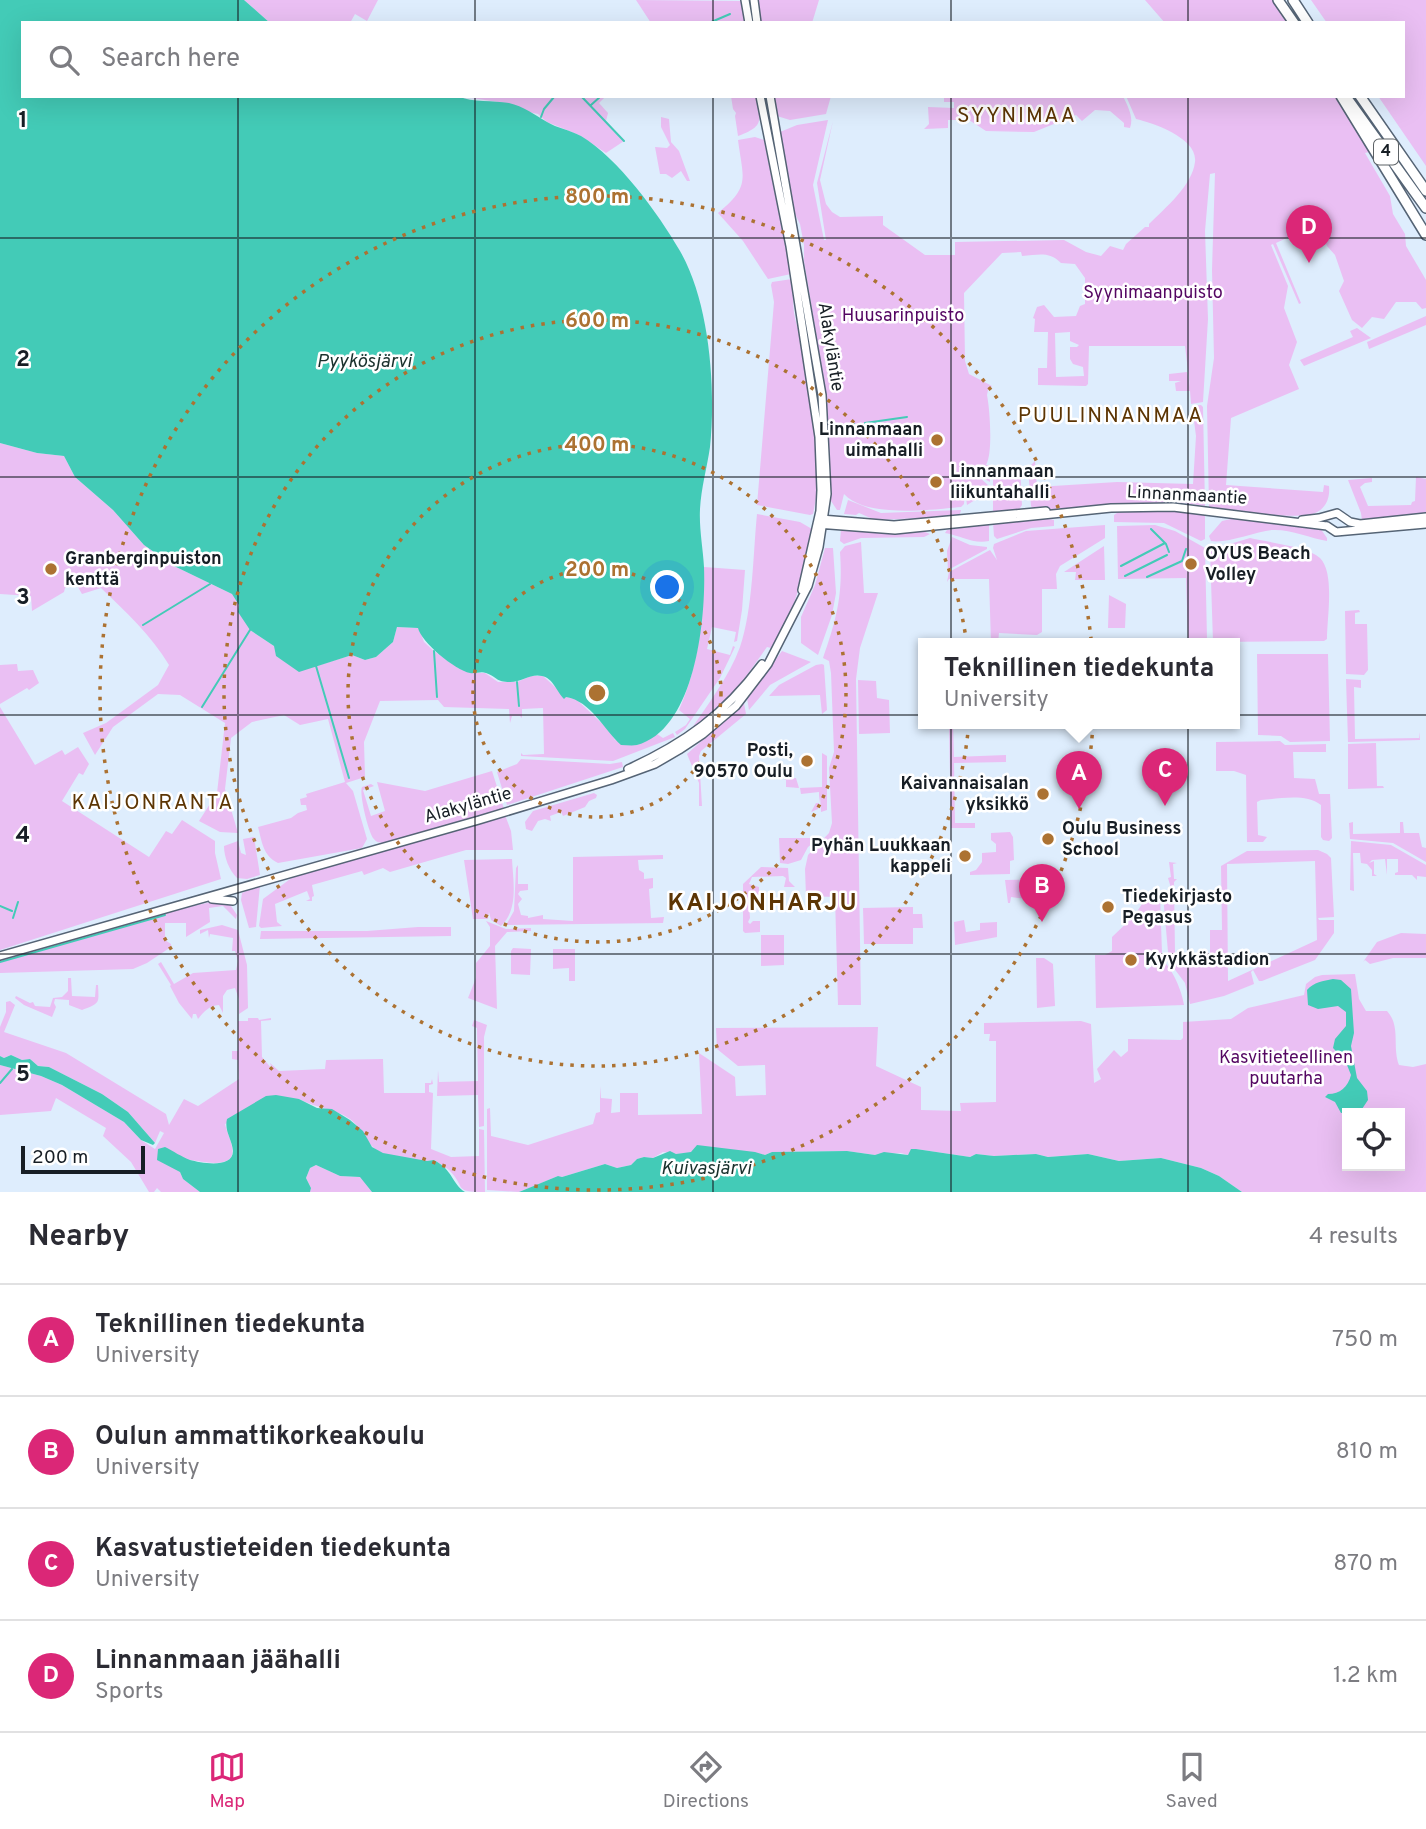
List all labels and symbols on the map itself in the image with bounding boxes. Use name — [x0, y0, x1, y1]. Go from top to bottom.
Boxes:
district label: SYYNIMAA — [957, 103, 1077, 130]
text: 1 — [18, 107, 28, 136]
road number: 4 — [1374, 140, 1398, 164]
text: 800 m — [565, 184, 629, 211]
pin: D — [1286, 205, 1332, 263]
park label: Syynimaanpuisto — [1083, 282, 1223, 305]
street label: Alakyläntie — [812, 301, 848, 393]
park label: Huusarinpuisto — [842, 305, 964, 328]
text: 600 m — [565, 308, 629, 335]
text: 2 — [16, 346, 30, 375]
water label: Pyykösjärvi — [317, 350, 413, 374]
district label: PUULINNANMAA — [1018, 403, 1204, 430]
place label: Linnanmaan uimahalli — [819, 419, 923, 463]
text: 400 m — [565, 432, 629, 459]
marker: Linnanmaan uimahalli — [929, 432, 945, 448]
place label: Linnanmaan liikuntahalli — [950, 461, 1054, 505]
marker: Linnanmaan liikuntahalli — [928, 474, 944, 490]
street label: Linnanmaantie — [1126, 481, 1248, 511]
place label: OYUS Beach Volley — [1205, 543, 1311, 587]
place label: Granberginpuiston kenttä — [65, 548, 222, 592]
marker: OYUS Beach Volley — [1183, 556, 1199, 572]
text: 200 m — [565, 557, 629, 584]
marker: Granberginpuiston kenttä — [43, 561, 59, 577]
your location — [650, 570, 684, 604]
text: 3 — [16, 584, 30, 613]
centre of rings — [585, 681, 609, 705]
place label: Posti, 90570 Oulu — [693, 740, 793, 784]
pin: C — [1142, 748, 1188, 806]
pin: A — [1056, 751, 1102, 809]
marker: Posti, 90570 Oulu — [799, 753, 815, 769]
place label: Kaivannaisalan yksikkö — [901, 773, 1029, 817]
street label: Alakyläntie — [422, 783, 514, 829]
marker: Kaivannaisalan yksikkö — [1035, 786, 1051, 802]
district label: KAIJONRANTA — [72, 790, 234, 817]
place label: Oulu Business School — [1062, 818, 1181, 862]
text: 4 — [16, 822, 30, 851]
marker: Oulu Business School — [1040, 831, 1056, 847]
place label: Pyhän Luukkaan kappeli — [811, 835, 951, 879]
marker: Pyhän Luukkaan kappeli — [957, 848, 973, 864]
pin: B — [1019, 864, 1065, 922]
place label: Tiedekirjasto Pegasus — [1122, 886, 1232, 930]
district label: KAIJONHARJU — [667, 889, 859, 919]
marker: Tiedekirjasto Pegasus — [1100, 899, 1116, 915]
place label: Kyykkästadion — [1145, 949, 1269, 972]
marker: Kyykkästadion — [1123, 952, 1139, 968]
park label: Kasvitieteellinen puutarha — [1219, 1047, 1353, 1091]
text: 5 — [16, 1061, 30, 1090]
scale bar — [21, 1143, 145, 1175]
water label: Kuivasjärvi — [661, 1157, 752, 1181]

